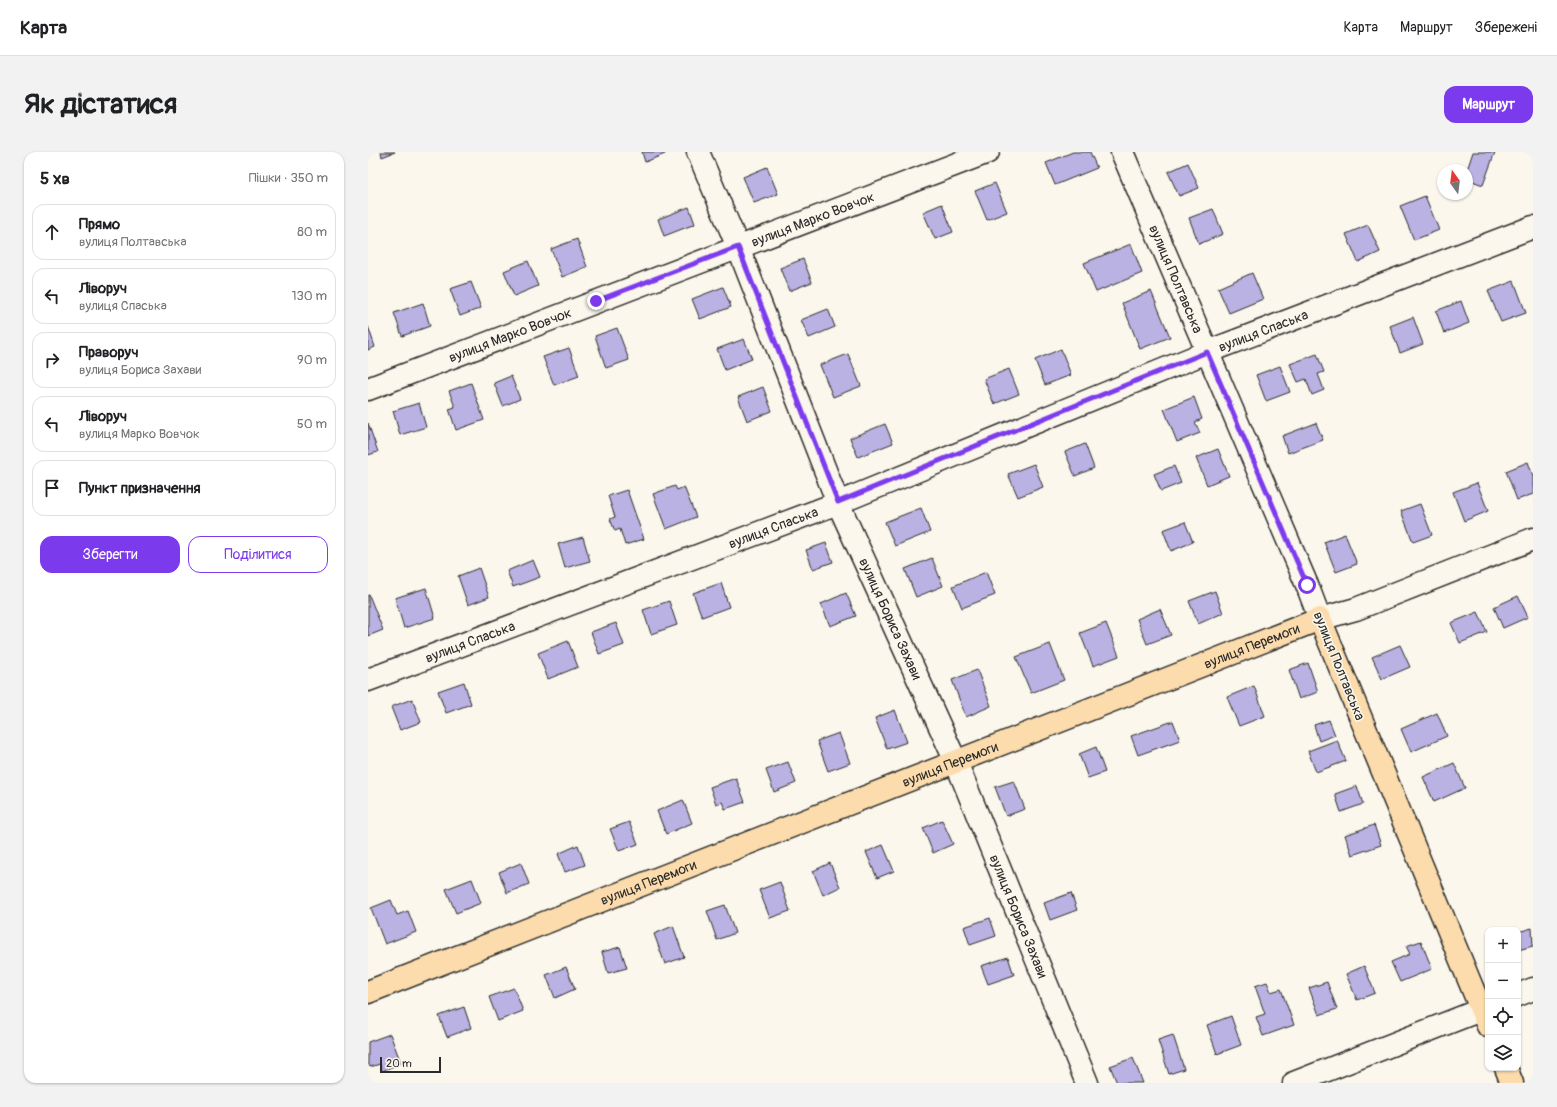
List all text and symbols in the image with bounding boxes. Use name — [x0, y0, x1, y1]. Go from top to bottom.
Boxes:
text: Карта — [20, 16, 67, 40]
text: Карта — [1343, 19, 1378, 36]
text: Маршрут — [1400, 19, 1453, 36]
text: Збережені — [1475, 19, 1537, 36]
button: Маршрут — [1444, 86, 1533, 123]
text: Як дістатися — [24, 87, 177, 122]
north arrow — [1437, 164, 1473, 200]
text: 5 хв — [40, 168, 70, 189]
text: Пішки · 350 m — [249, 170, 328, 186]
street label: вулиця Марко Вовчок — [749, 188, 876, 250]
text: Прямо — [79, 215, 120, 234]
icon: ahead — [41, 221, 63, 243]
street label: вулиця Полтавська — [1146, 222, 1207, 336]
text: 80 m — [297, 224, 327, 240]
text: вулиця Полтавська — [79, 234, 187, 250]
text: Ліворуч — [79, 279, 127, 298]
icon: left — [41, 285, 63, 307]
text: 130 m — [291, 288, 327, 304]
route end — [587, 292, 605, 310]
text: вулиця Спаська — [79, 298, 167, 314]
street label: вулиця Марко Вовчок — [446, 304, 574, 366]
street label: вулиця Спаська — [1216, 306, 1310, 355]
text: Праворуч — [79, 343, 139, 362]
icon: right — [41, 349, 63, 371]
text: 90 m — [297, 352, 327, 368]
text: вулиця Бориса Захави — [79, 362, 201, 378]
text: Ліворуч — [79, 407, 127, 426]
icon: left — [41, 413, 63, 435]
text: 50 m — [297, 416, 327, 432]
text: вулиця Марко Вовчок — [79, 426, 200, 442]
icon: arrive — [41, 477, 63, 499]
text: Пункт призначення — [79, 479, 200, 498]
street label: вулиця Спаська — [726, 503, 820, 552]
button: Зберегти — [40, 536, 180, 573]
button: Поділитися — [188, 536, 328, 573]
street label: вулиця Бориса Захави — [856, 555, 926, 682]
route start — [1298, 576, 1316, 594]
street label: вулиця Полтавська — [1309, 609, 1369, 723]
street label: вулиця Спаська — [423, 617, 517, 666]
street label: вулиця Перемоги — [1201, 619, 1302, 672]
street label: вулиця Перемоги — [900, 738, 1000, 790]
street label: вулиця Бориса Захави — [986, 852, 1052, 980]
street label: вулиця Перемоги — [598, 856, 699, 909]
map controls — [1485, 927, 1521, 1071]
button: + — [1485, 927, 1521, 963]
button: − — [1485, 963, 1521, 999]
button: locate — [1485, 999, 1521, 1035]
button: layers — [1485, 1035, 1521, 1071]
scale bar — [380, 1055, 441, 1074]
text: 20 m — [386, 1057, 412, 1070]

